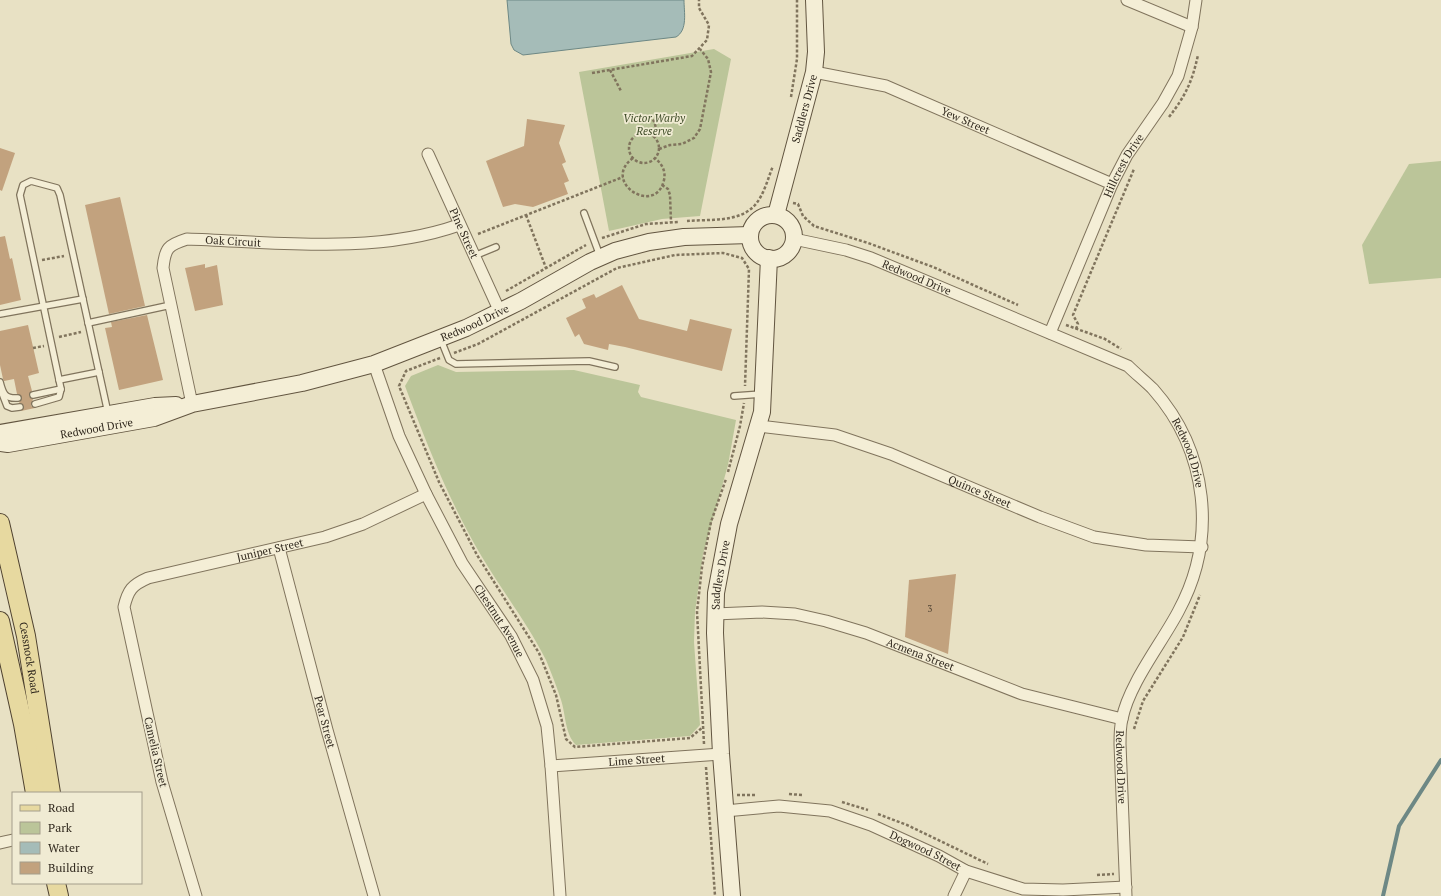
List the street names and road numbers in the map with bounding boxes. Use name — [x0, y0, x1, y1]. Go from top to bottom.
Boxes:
street label: Saddlers Drive — [788, 72, 820, 145]
street label: Yew Street — [939, 104, 992, 137]
street label: Hillcrest Drive — [1100, 131, 1147, 199]
street label: Pine Street — [446, 206, 482, 261]
street label: Oak Circuit — [205, 233, 261, 250]
street label: Redwood Drive — [880, 257, 954, 298]
street label: Redwood Drive — [438, 301, 511, 344]
street label: Redwood Drive — [59, 415, 134, 442]
street label: Redwood Drive — [1169, 415, 1207, 489]
street label: Quince Street — [946, 472, 1013, 511]
street label: Juniper Street — [235, 535, 305, 564]
street label: Saddlers Drive — [709, 539, 733, 610]
street label: Chestnut Avenue — [471, 582, 528, 660]
street label: Cessnock Road — [16, 621, 42, 695]
street label: Acmena Street — [884, 635, 956, 674]
street label: Pear Street — [311, 694, 339, 750]
street label: Camelia Street — [141, 715, 171, 789]
street label: Redwood Drive — [1113, 730, 1129, 805]
street label: Lime Street — [608, 751, 665, 769]
street label: Dogwood Street — [887, 827, 964, 874]

